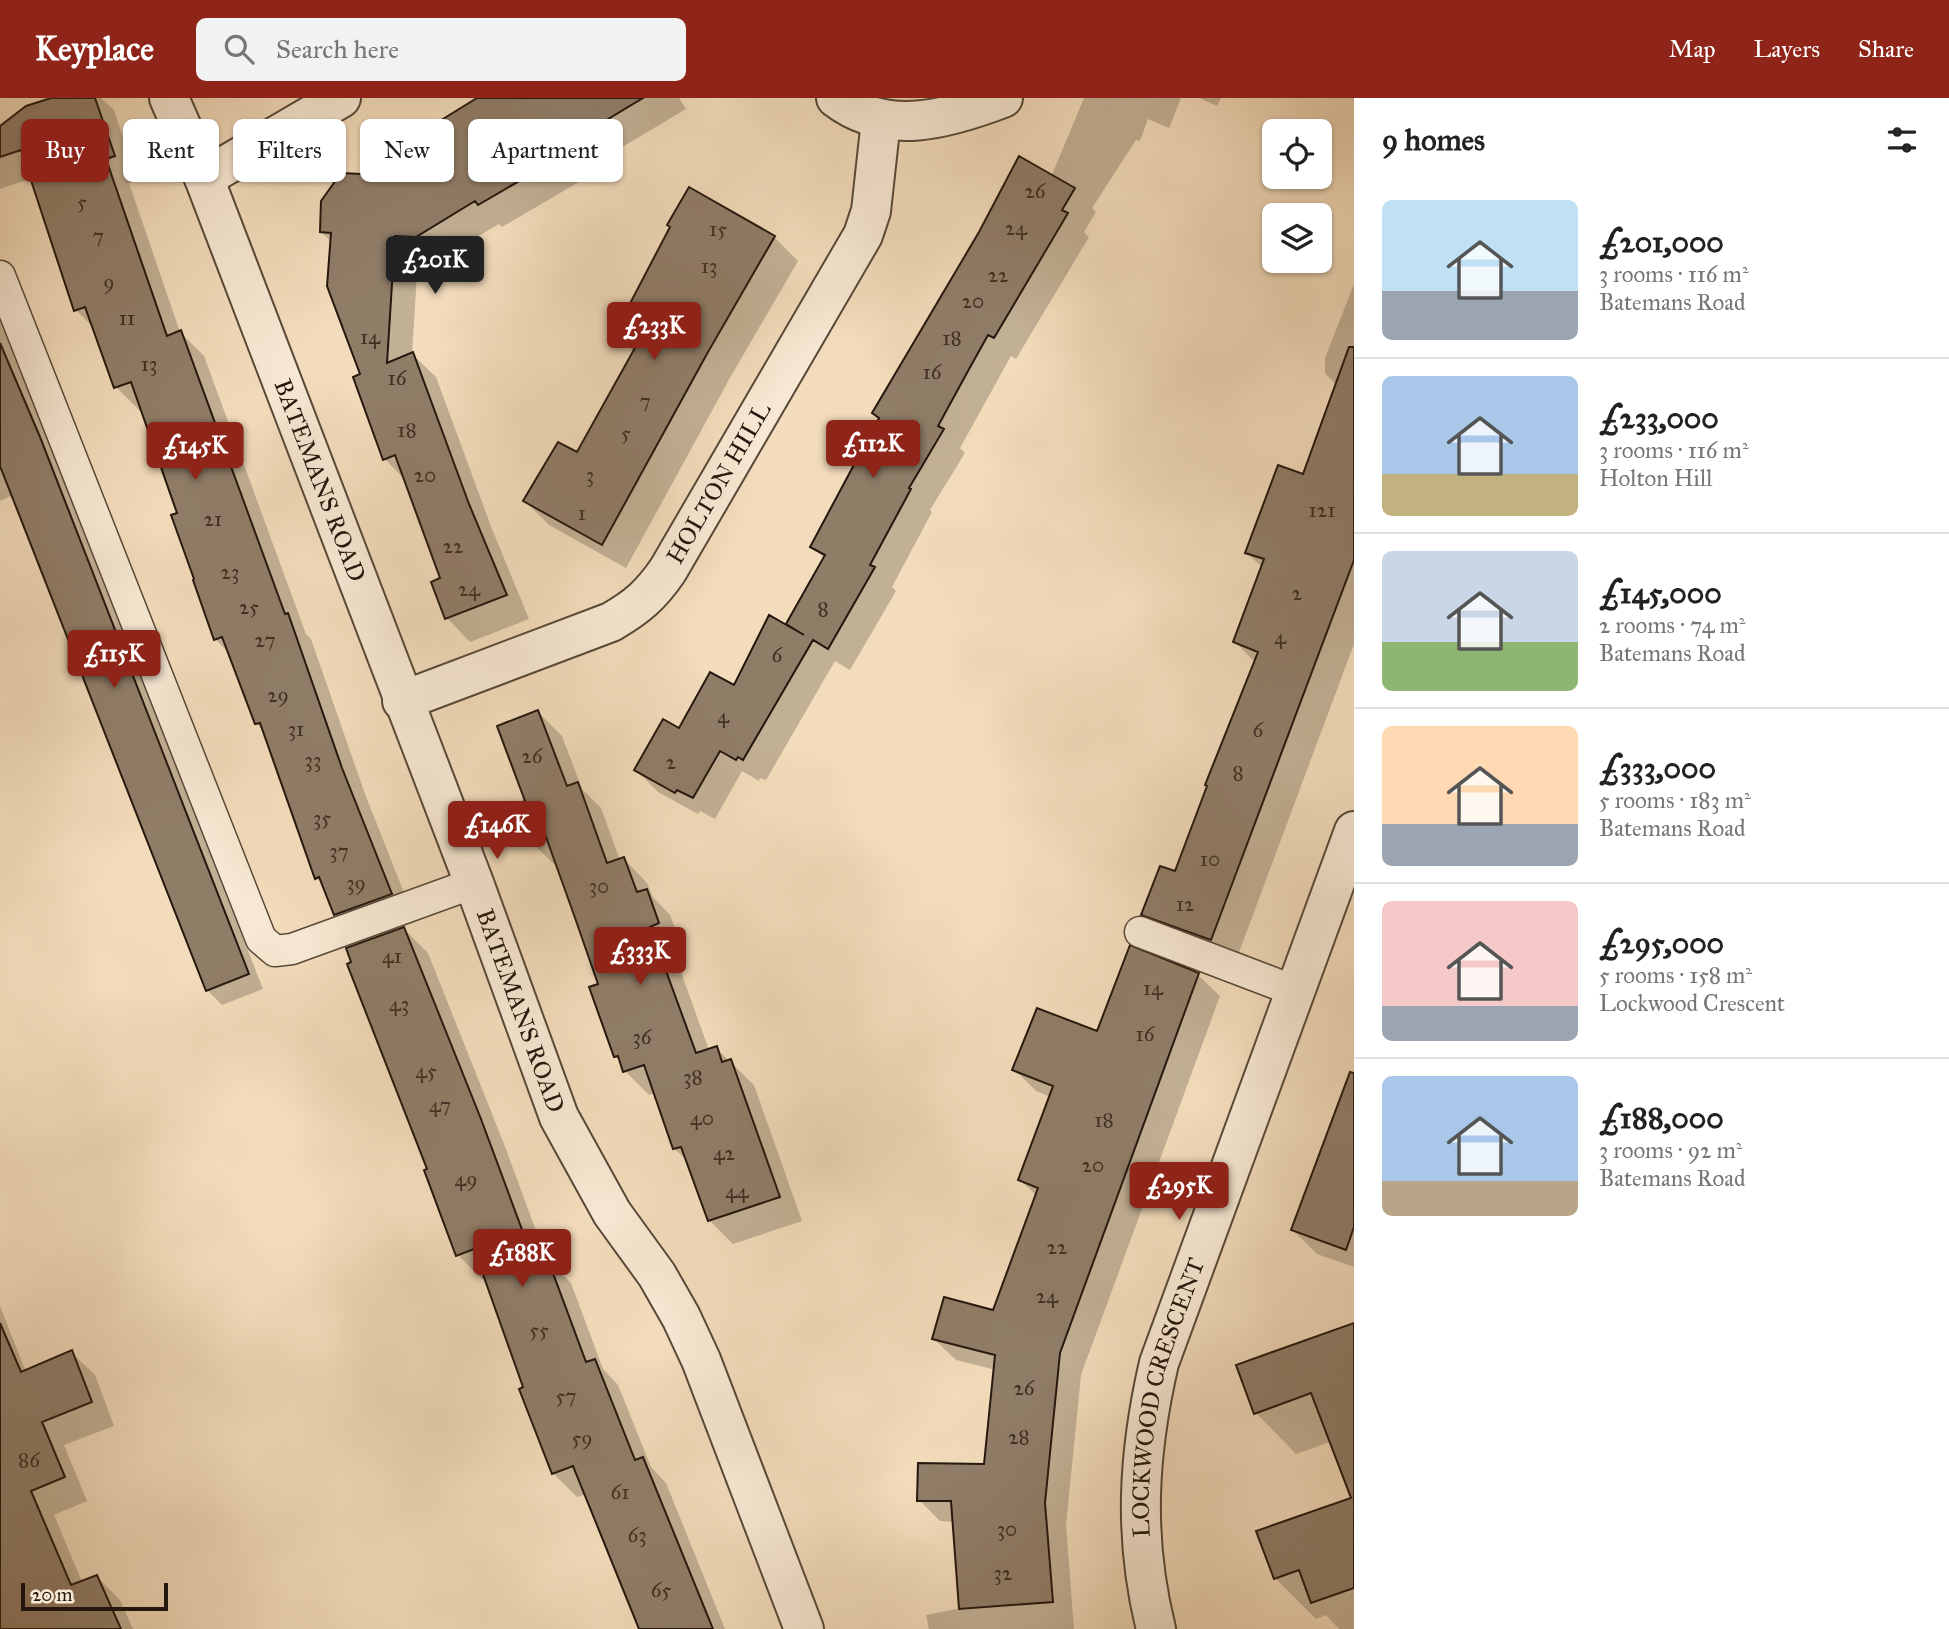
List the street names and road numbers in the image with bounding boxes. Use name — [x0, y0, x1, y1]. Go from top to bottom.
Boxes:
street label: BATEMANS ROAD — [267, 375, 372, 586]
street label: HOLTON HILL — [660, 397, 778, 569]
street label: BATEMANS ROAD — [470, 905, 571, 1117]
street label: LOCKWOOD CRESCENT — [1126, 1254, 1211, 1538]

